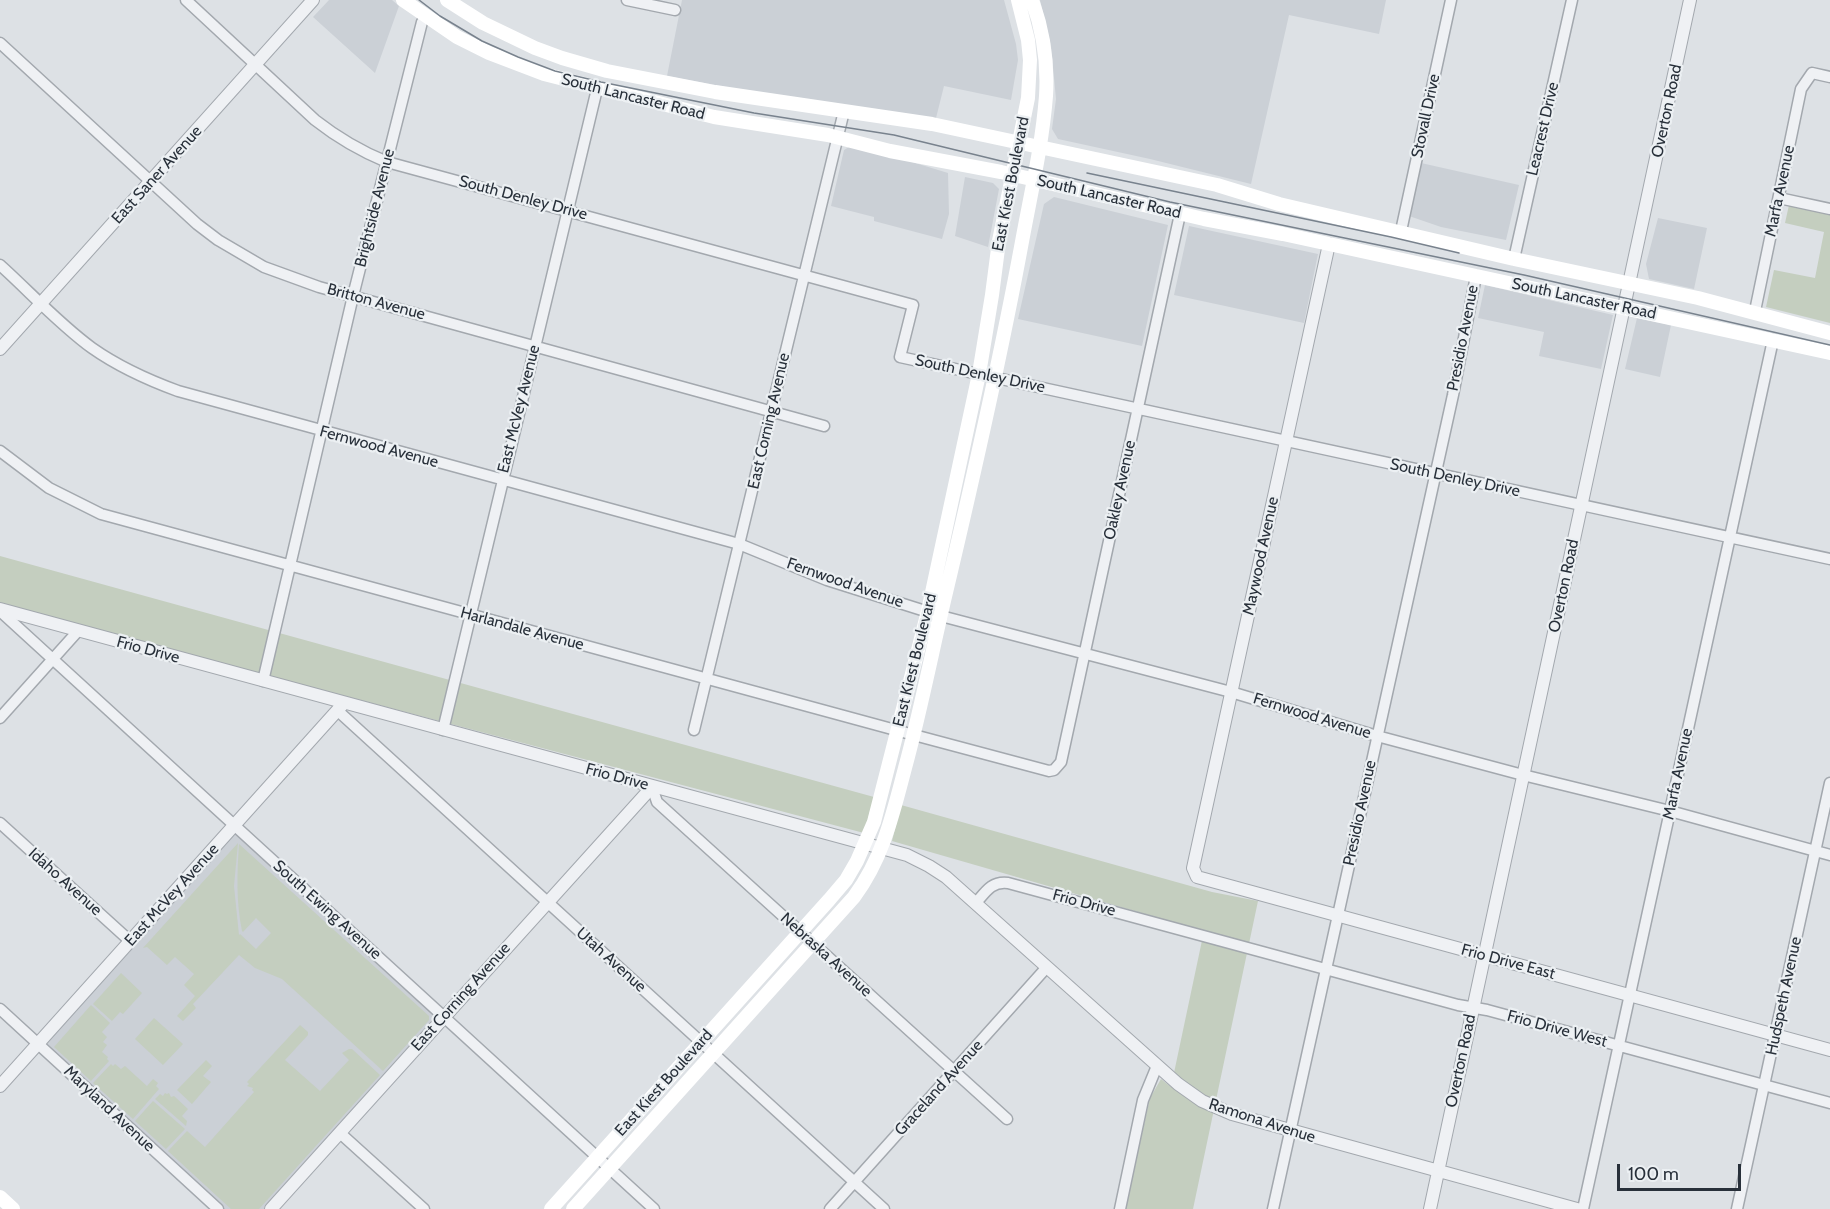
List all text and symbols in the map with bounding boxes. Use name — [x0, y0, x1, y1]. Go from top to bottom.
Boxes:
street label: Overton Road — [1648, 63, 1686, 159]
street label: South Lancaster Road — [559, 70, 707, 124]
street label: Stovall Drive — [1408, 72, 1444, 160]
street label: Leacrest Drive — [1523, 80, 1563, 178]
street label: East Kiest Boulevard — [989, 115, 1033, 253]
street label: East Saner Avenue — [108, 122, 206, 228]
street label: Marfa Avenue — [1761, 144, 1799, 238]
street label: Brightside Avenue — [351, 147, 399, 269]
street label: South Lancaster Road — [1035, 171, 1183, 223]
street label: South Denley Drive — [457, 172, 589, 224]
street label: South Lancaster Road — [1510, 274, 1658, 324]
street label: Britton Avenue — [325, 280, 427, 324]
street label: Presidio Avenue — [1443, 283, 1483, 393]
street label: East McVey Avenue — [494, 343, 544, 475]
street label: East Corning Avenue — [744, 351, 794, 491]
street label: South Denley Drive — [913, 351, 1047, 397]
street label: Fernwood Avenue — [318, 422, 440, 472]
street label: Oakley Avenue — [1100, 438, 1140, 542]
street label: South Denley Drive — [1388, 455, 1522, 501]
street label: Maywood Avenue — [1239, 495, 1283, 617]
street label: Overton Road — [1545, 538, 1583, 634]
street label: Fernwood Avenue — [784, 554, 906, 612]
street label: East Kiest Boulevard — [889, 591, 941, 729]
street label: Harlandale Avenue — [458, 603, 586, 655]
street label: Frio Drive — [114, 632, 182, 668]
street label: Fernwood Avenue — [1251, 689, 1373, 743]
street label: Marfa Avenue — [1659, 727, 1697, 821]
street label: Presidio Avenue — [1339, 758, 1381, 868]
street label: Frio Drive — [583, 759, 651, 795]
street label: East McVey Avenue — [121, 840, 223, 950]
street label: Idaho Avenue — [24, 844, 106, 920]
street label: South Ewing Avenue — [269, 856, 385, 964]
street label: Frio Drive — [1050, 885, 1118, 921]
street label: Nebraska Avenue — [776, 909, 876, 1001]
street label: Utah Avenue — [572, 924, 650, 996]
street label: Hudspeth Avenue — [1762, 935, 1806, 1057]
street label: East Corning Avenue — [407, 939, 515, 1055]
street label: Frio Drive East — [1459, 940, 1557, 984]
street label: Frio Drive West — [1505, 1006, 1609, 1052]
street label: Overton Road — [1442, 1013, 1480, 1109]
street label: East Kiest Boulevard — [611, 1026, 717, 1140]
street label: Graceland Avenue — [891, 1036, 987, 1140]
street label: Maryland Avenue — [60, 1062, 158, 1156]
street label: Ramona Avenue — [1206, 1095, 1318, 1147]
scale bar — [1620, 1152, 1744, 1190]
text: 100 m — [1628, 1163, 1679, 1185]

